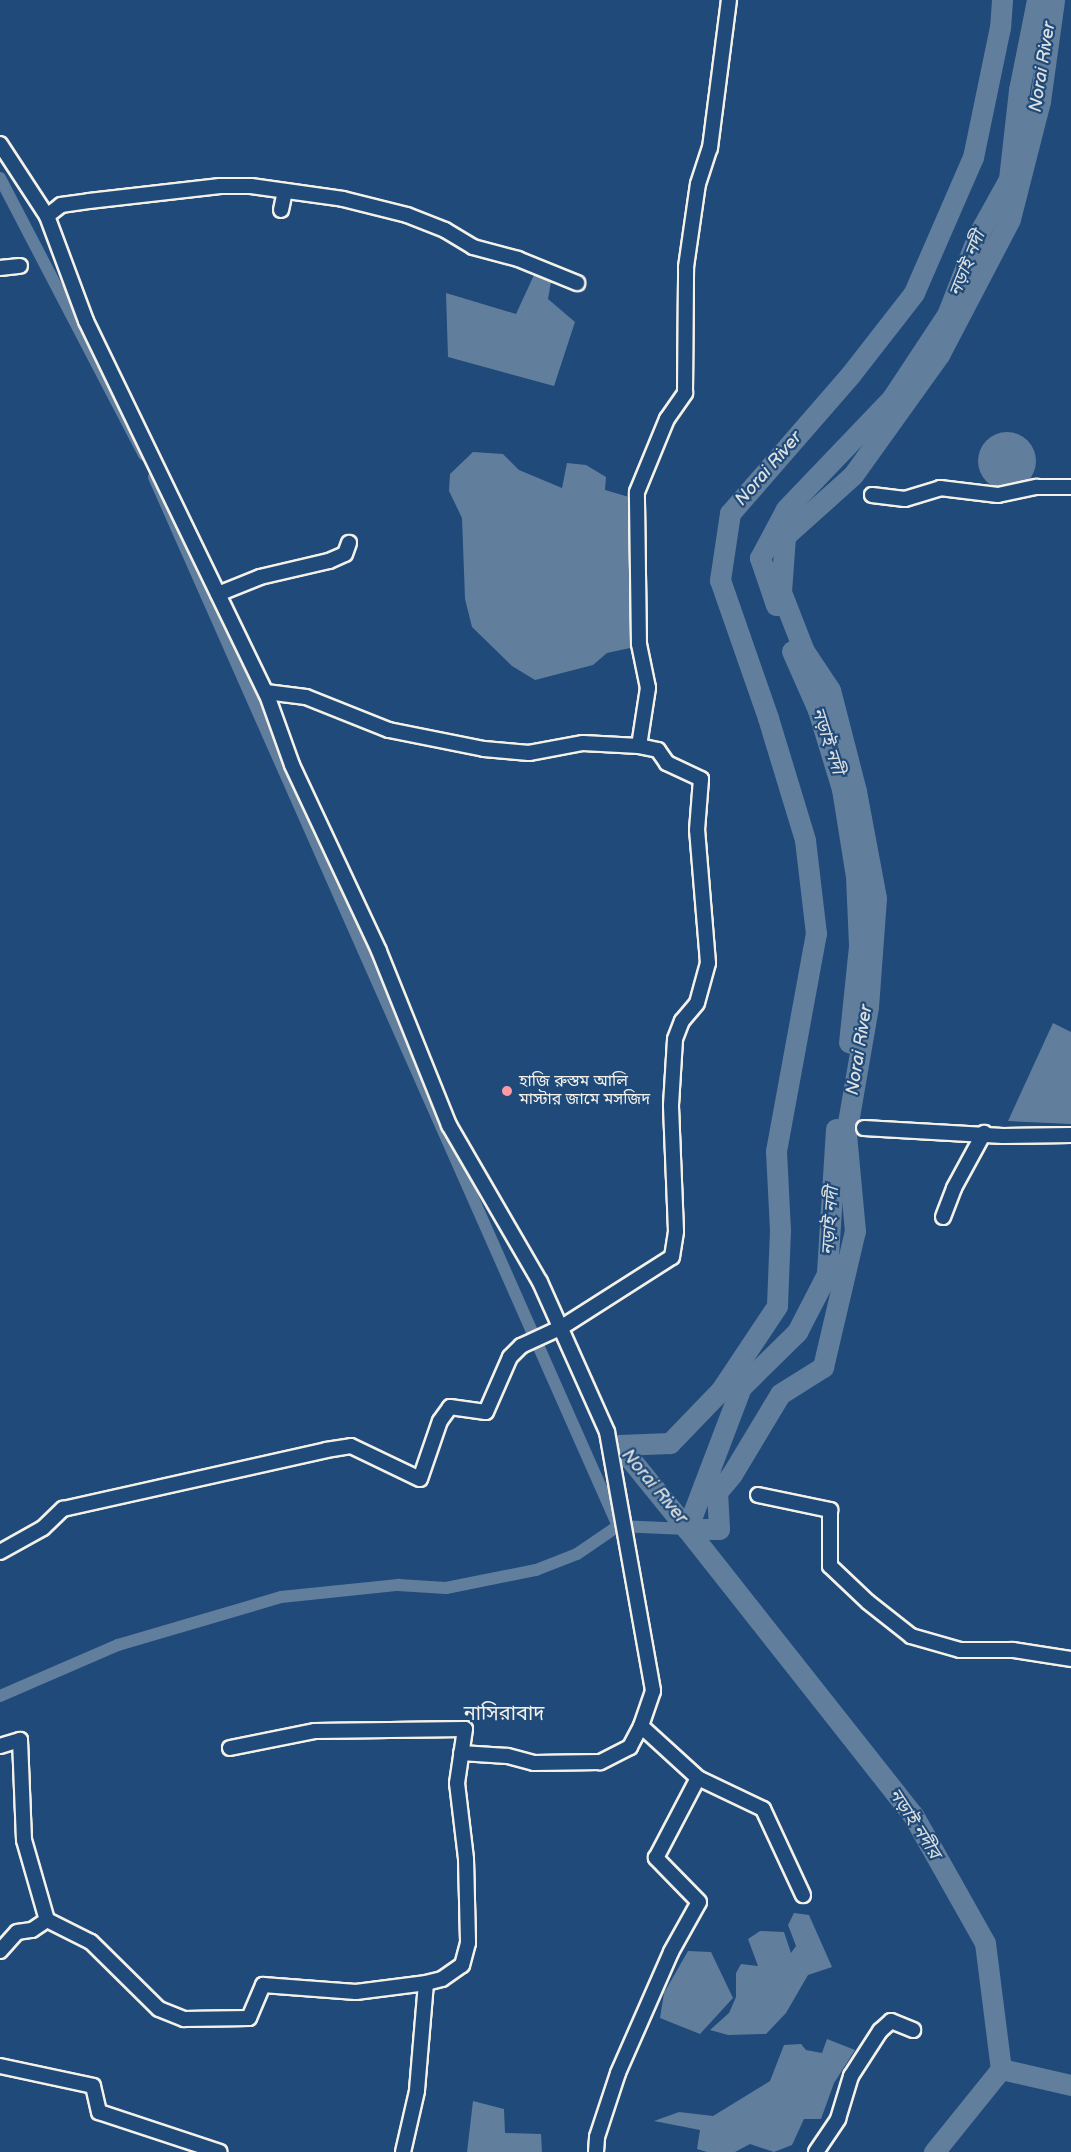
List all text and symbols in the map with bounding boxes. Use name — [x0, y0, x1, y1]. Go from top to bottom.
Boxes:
water label: Norai River — [1025, 20, 1061, 114]
water label: নড়াই নদী — [945, 228, 991, 300]
water label: Norai River — [731, 428, 807, 510]
water label: নড়াই নদী — [806, 705, 848, 777]
water label: Norai River — [842, 1003, 878, 1097]
place label: হাজি রুস্তম আলি মাস্টার জামে মসজিদ — [519, 1072, 650, 1110]
marker: হাজি রুস্তম আলি মাস্টার জামে মসজিদ — [500, 1084, 514, 1098]
water label: নড়াই নদী — [818, 1186, 844, 1256]
water label: Norai River — [616, 1445, 692, 1529]
district label: নাসিরাবাদ — [464, 1702, 544, 1726]
water label: নড়াই নদীর — [883, 1785, 945, 1863]

